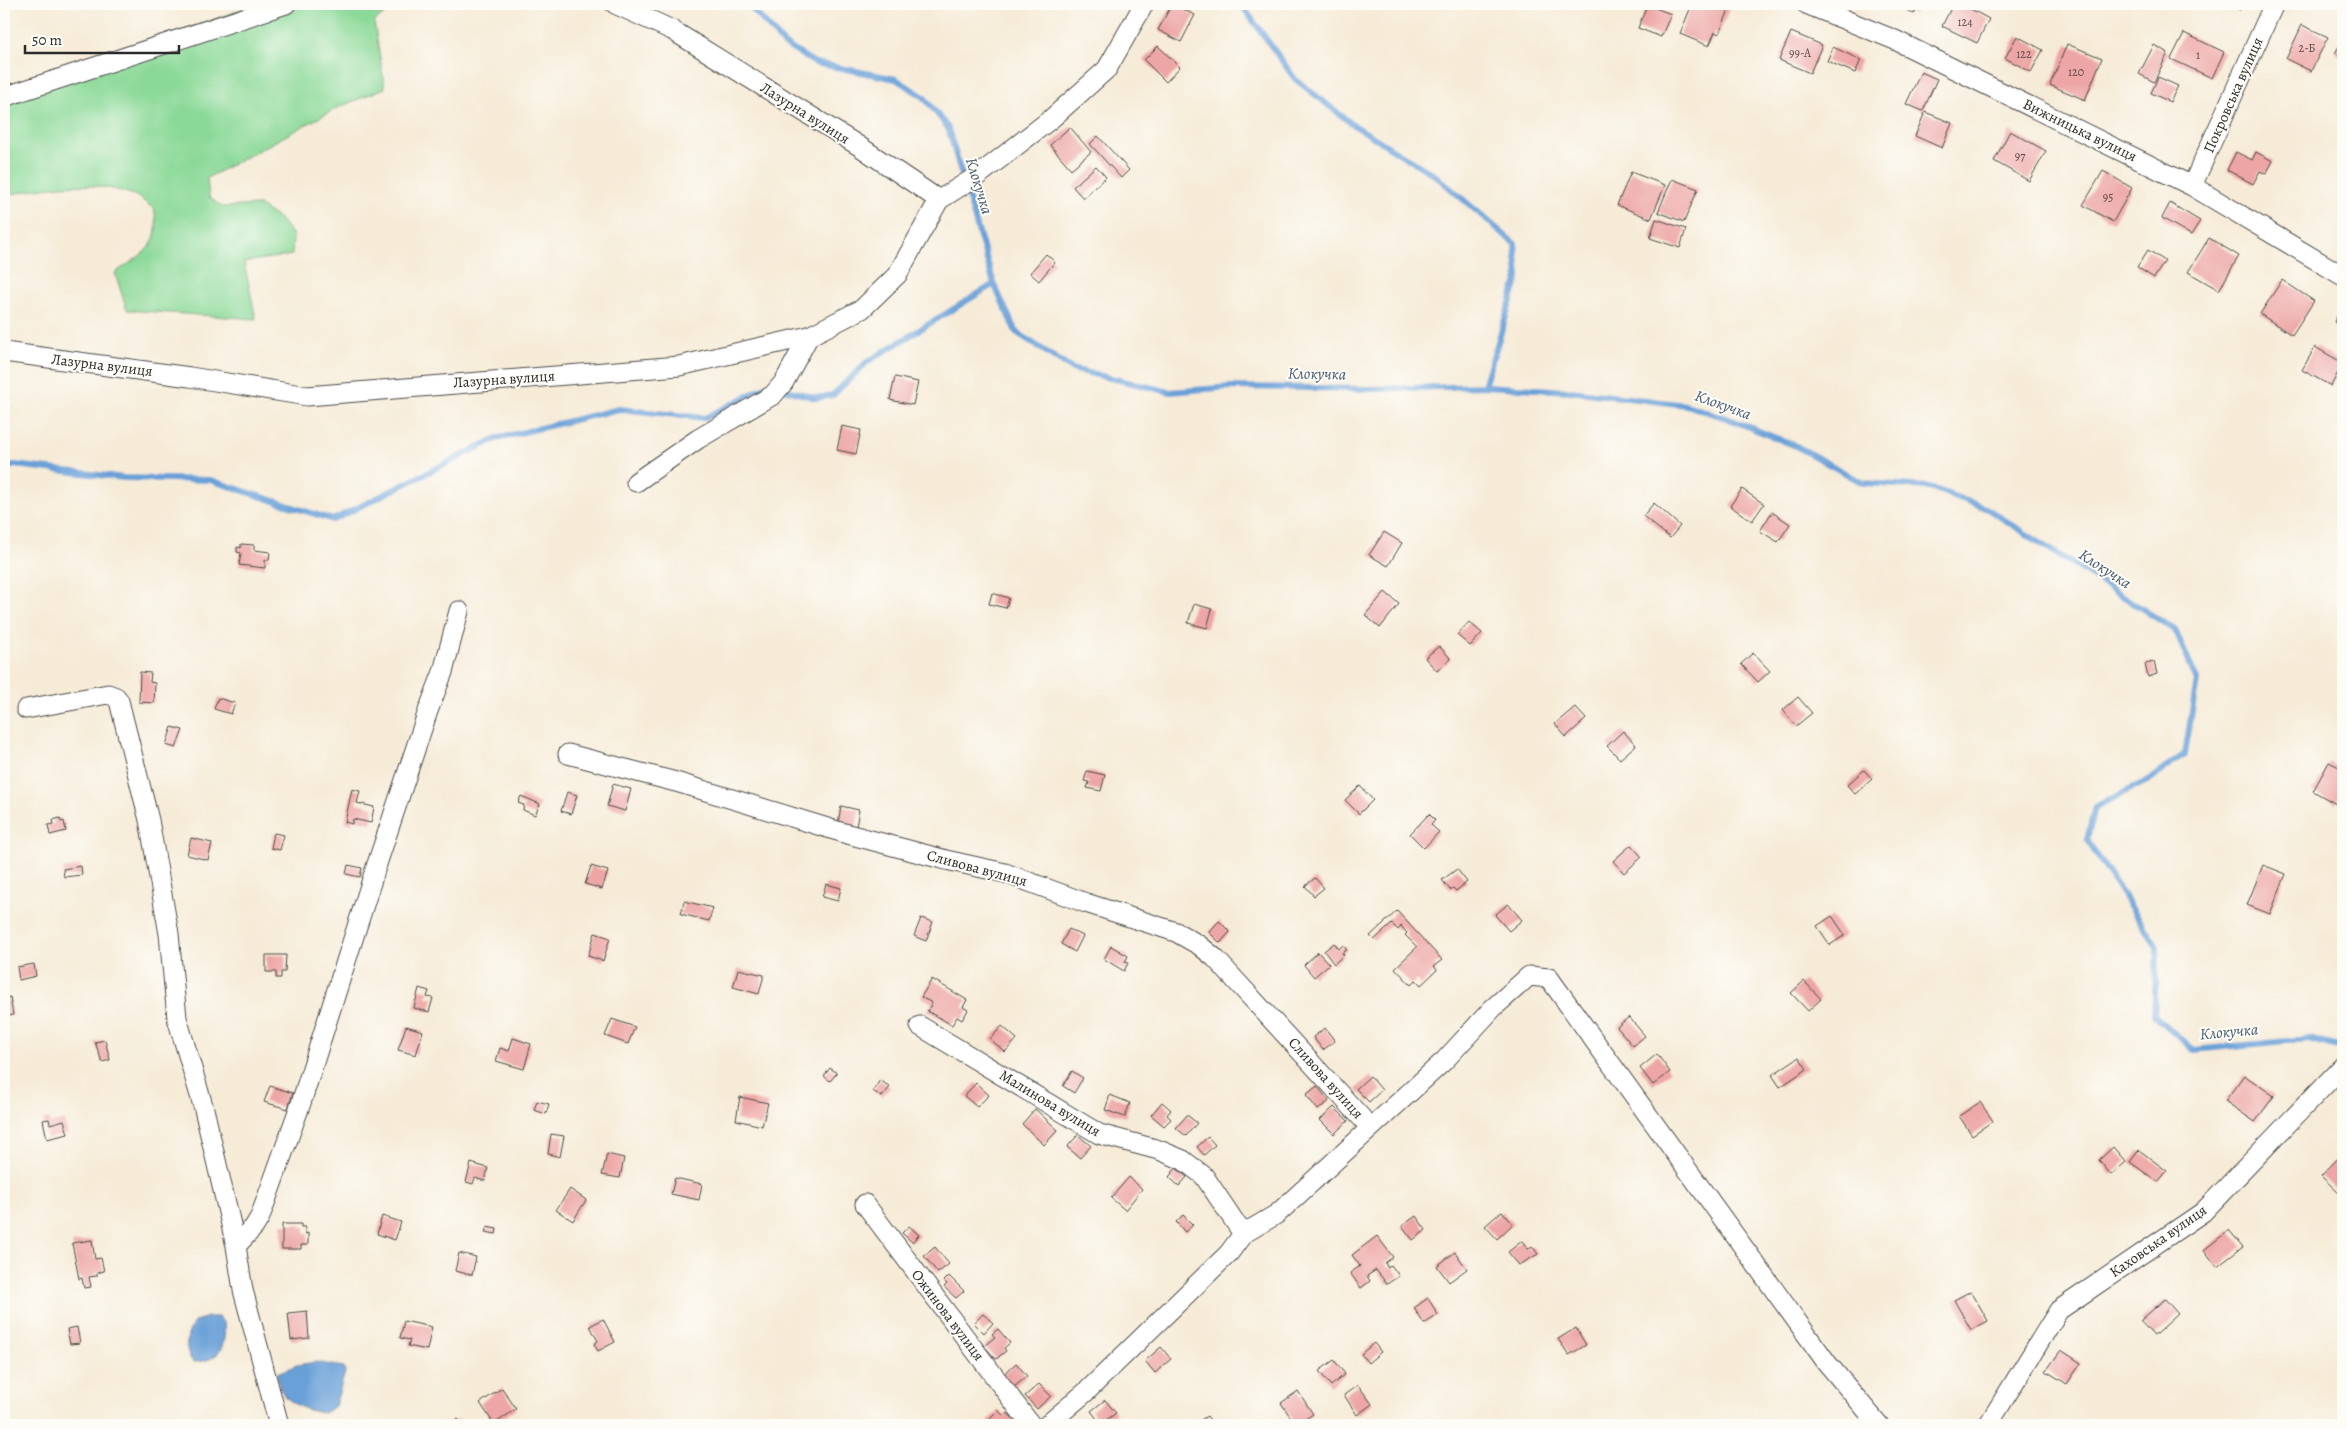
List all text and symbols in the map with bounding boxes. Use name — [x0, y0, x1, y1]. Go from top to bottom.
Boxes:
house number: 124 — [1957, 14, 1973, 30]
scale bar — [25, 22, 179, 54]
text: 50 m — [32, 30, 62, 50]
street label: Покровська вулиця — [2199, 34, 2267, 156]
house number: 2-Б — [2298, 40, 2316, 56]
house number: 99-А — [1789, 45, 1812, 61]
house number: 122 — [2016, 46, 2032, 62]
house number: 1 — [2196, 47, 2200, 63]
house number: 120 — [2068, 64, 2084, 80]
street label: Лазурна вулиця — [757, 78, 853, 148]
street label: Вижницька вулиця — [2020, 94, 2140, 166]
house number: 97 — [2015, 148, 2026, 164]
water label: Клокучка — [960, 155, 998, 217]
house number: 95 — [2103, 189, 2113, 205]
street label: Лазурна вулиця — [50, 349, 154, 381]
water label: Клокучка — [1288, 362, 1346, 386]
street label: Лазурна вулиця — [452, 365, 556, 393]
water label: Клокучка — [1692, 385, 1754, 425]
water label: Клокучка — [2074, 544, 2136, 594]
street label: Сливова вулиця — [925, 845, 1029, 891]
water label: Клокучка — [2199, 1018, 2259, 1046]
street label: Сливова вулиця — [1284, 1033, 1368, 1123]
street label: Малинова вулиця — [996, 1065, 1104, 1141]
street label: Каховська вулиця — [2105, 1200, 2211, 1282]
street label: Ожинова вулиця — [907, 1265, 989, 1365]

